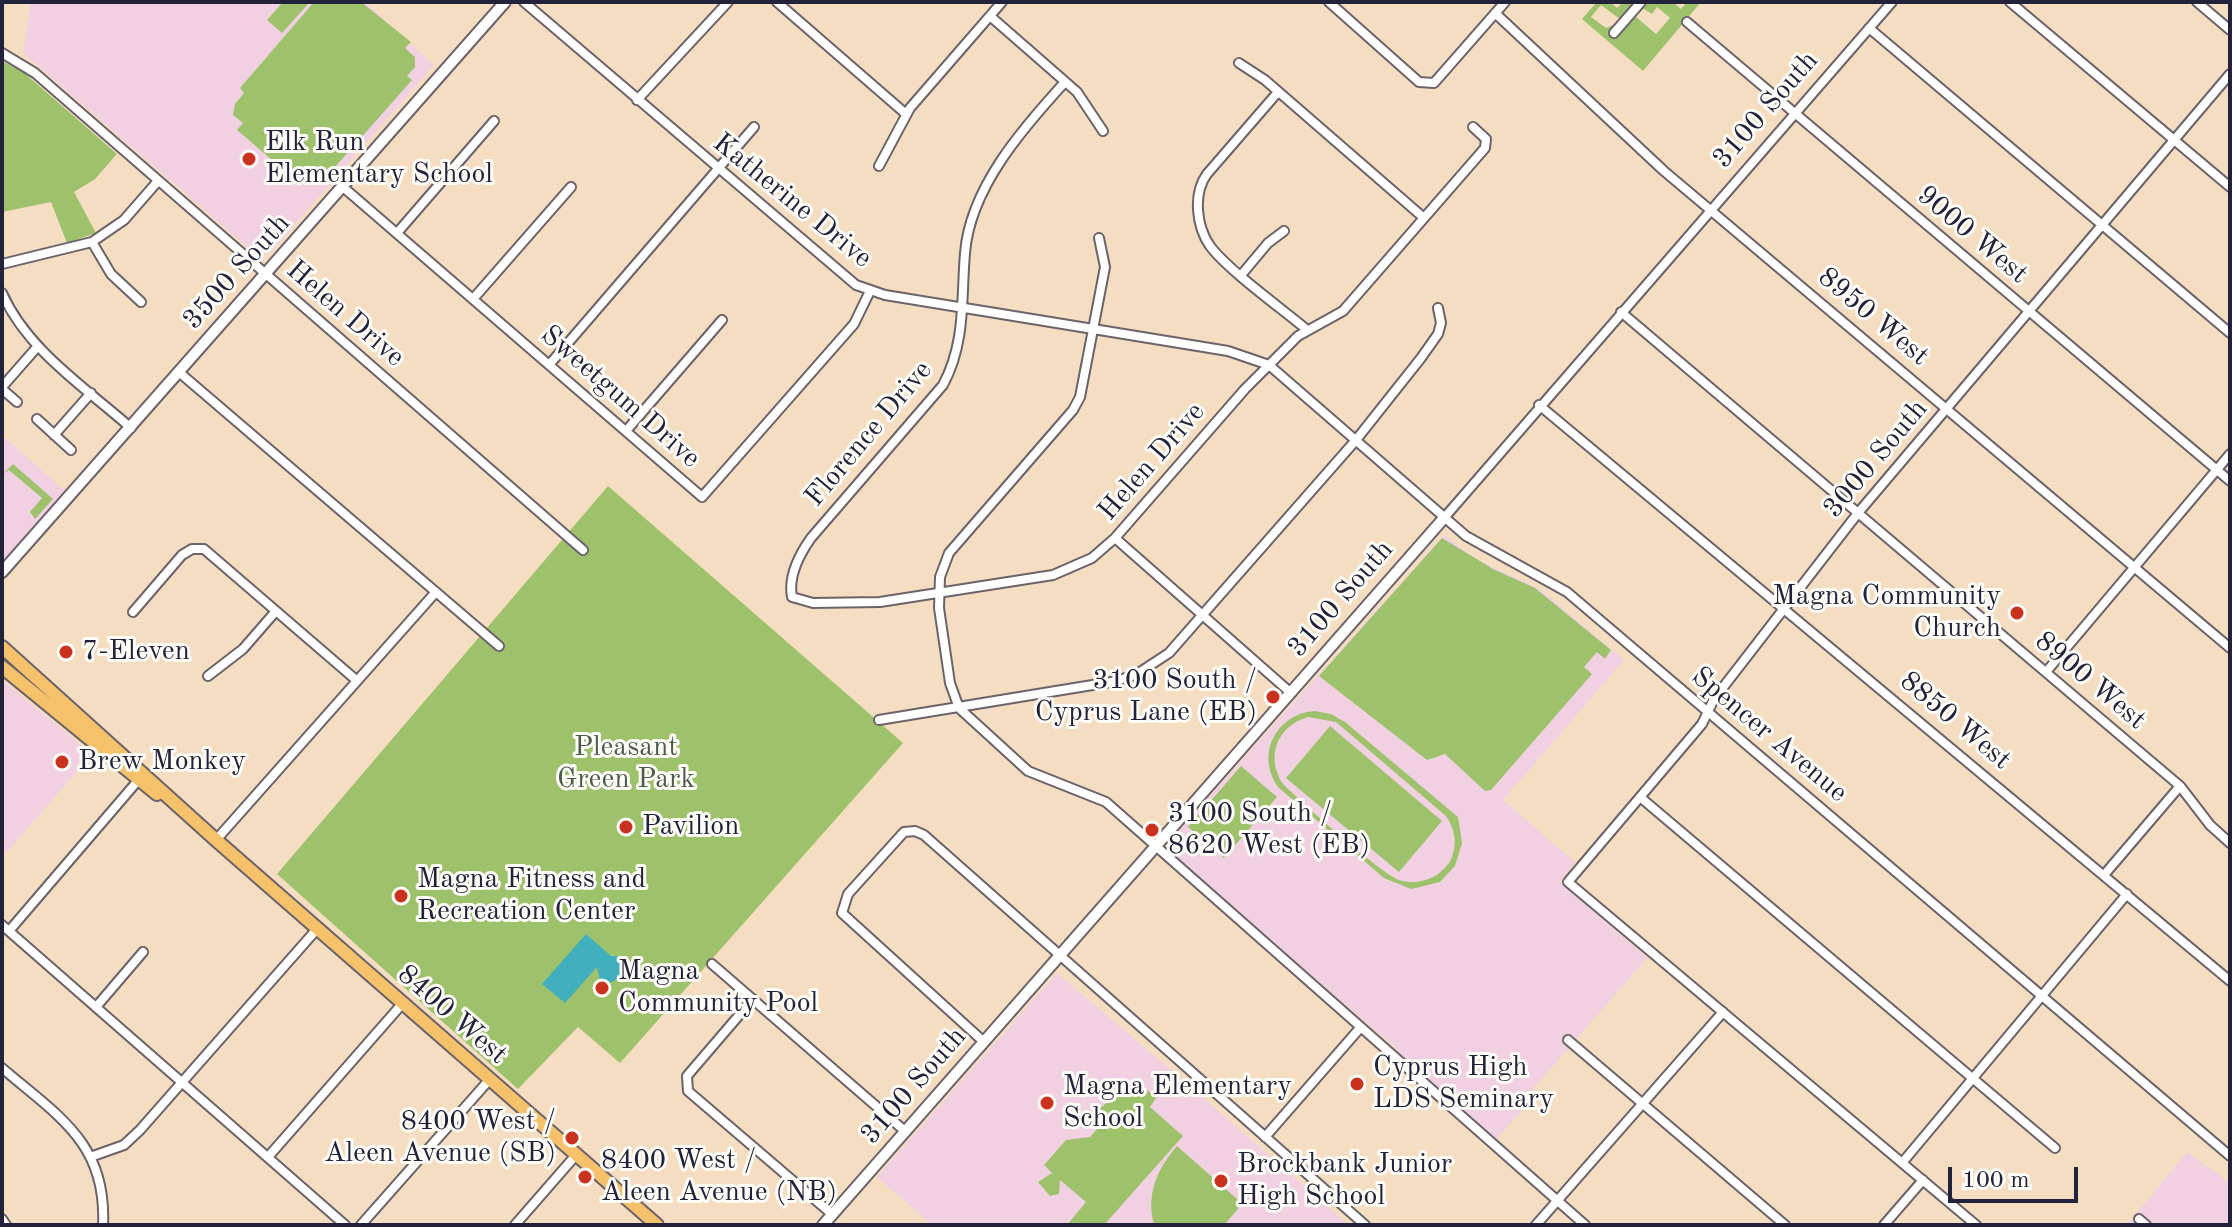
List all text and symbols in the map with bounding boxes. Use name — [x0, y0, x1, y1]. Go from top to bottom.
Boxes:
street label: 3100 South — [1706, 45, 1826, 175]
place label: Elk Run Elementary School — [265, 126, 493, 192]
street label: Katherine Drive — [706, 127, 878, 275]
marker: Elk Run Elementary School — [240, 150, 258, 168]
street label: 9000 West — [1910, 179, 2034, 291]
street label: 3500 South — [176, 207, 298, 337]
street label: Helen Drive — [279, 254, 411, 374]
street label: 8950 West — [1811, 261, 1935, 373]
street label: Sweetgum Drive — [533, 318, 707, 476]
street label: Florence Drive — [798, 354, 940, 514]
street label: 3000 South — [1817, 393, 1935, 525]
street label: Helen Drive — [1092, 396, 1212, 528]
street label: 3100 South — [1281, 534, 1401, 664]
place label: Magna Community Church — [1772, 580, 2001, 646]
marker: Magna Community Church — [2008, 604, 2026, 622]
street label: 8900 West — [2028, 625, 2152, 737]
place label: 7-Eleven — [82, 635, 190, 669]
marker: 7-Eleven — [57, 643, 75, 661]
street label: Spencer Avenue — [1684, 660, 1854, 810]
place label: 3100 South / Cyprus Lane (EB) — [1035, 664, 1257, 730]
street label: 8850 West — [1893, 665, 2017, 777]
marker: 3100 South / Cyprus Lane (EB) — [1264, 688, 1282, 706]
park label: Pleasant Green Park — [557, 731, 695, 797]
place label: Brew Monkey — [78, 745, 246, 779]
marker: Brew Monkey — [53, 753, 71, 771]
place label: 3100 South / 8620 West (EB) — [1168, 797, 1370, 863]
place label: Pavilion — [642, 810, 739, 844]
marker: Pavilion — [617, 818, 635, 836]
marker: 3100 South / 8620 West (EB) — [1143, 821, 1161, 839]
place label: Magna Fitness and Recreation Center — [417, 863, 646, 929]
marker: Magna Fitness and Recreation Center — [392, 887, 410, 905]
place label: Magna Community Pool — [618, 955, 818, 1021]
street label: 8400 West — [390, 958, 514, 1072]
marker: Magna Community Pool — [593, 979, 611, 997]
street label: 3100 South — [854, 1021, 974, 1151]
place label: Cyprus High LDS Seminary — [1373, 1051, 1554, 1117]
place label: Magna Elementary School — [1063, 1070, 1292, 1136]
marker: Cyprus High LDS Seminary — [1348, 1075, 1366, 1093]
marker: Magna Elementary School — [1038, 1094, 1056, 1112]
place label: 8400 West / Aleen Avenue (SB) — [324, 1105, 556, 1171]
marker: 8400 West / Aleen Avenue (SB) — [563, 1129, 581, 1147]
place label: 8400 West / Aleen Avenue (NB) — [601, 1144, 837, 1210]
place label: Brockbank Junior High School — [1237, 1148, 1452, 1214]
scale bar — [1952, 1151, 2082, 1201]
marker: 8400 West / Aleen Avenue (NB) — [576, 1168, 594, 1186]
text: 100 m — [1962, 1169, 2030, 1193]
marker: Brockbank Junior High School — [1212, 1172, 1230, 1190]

